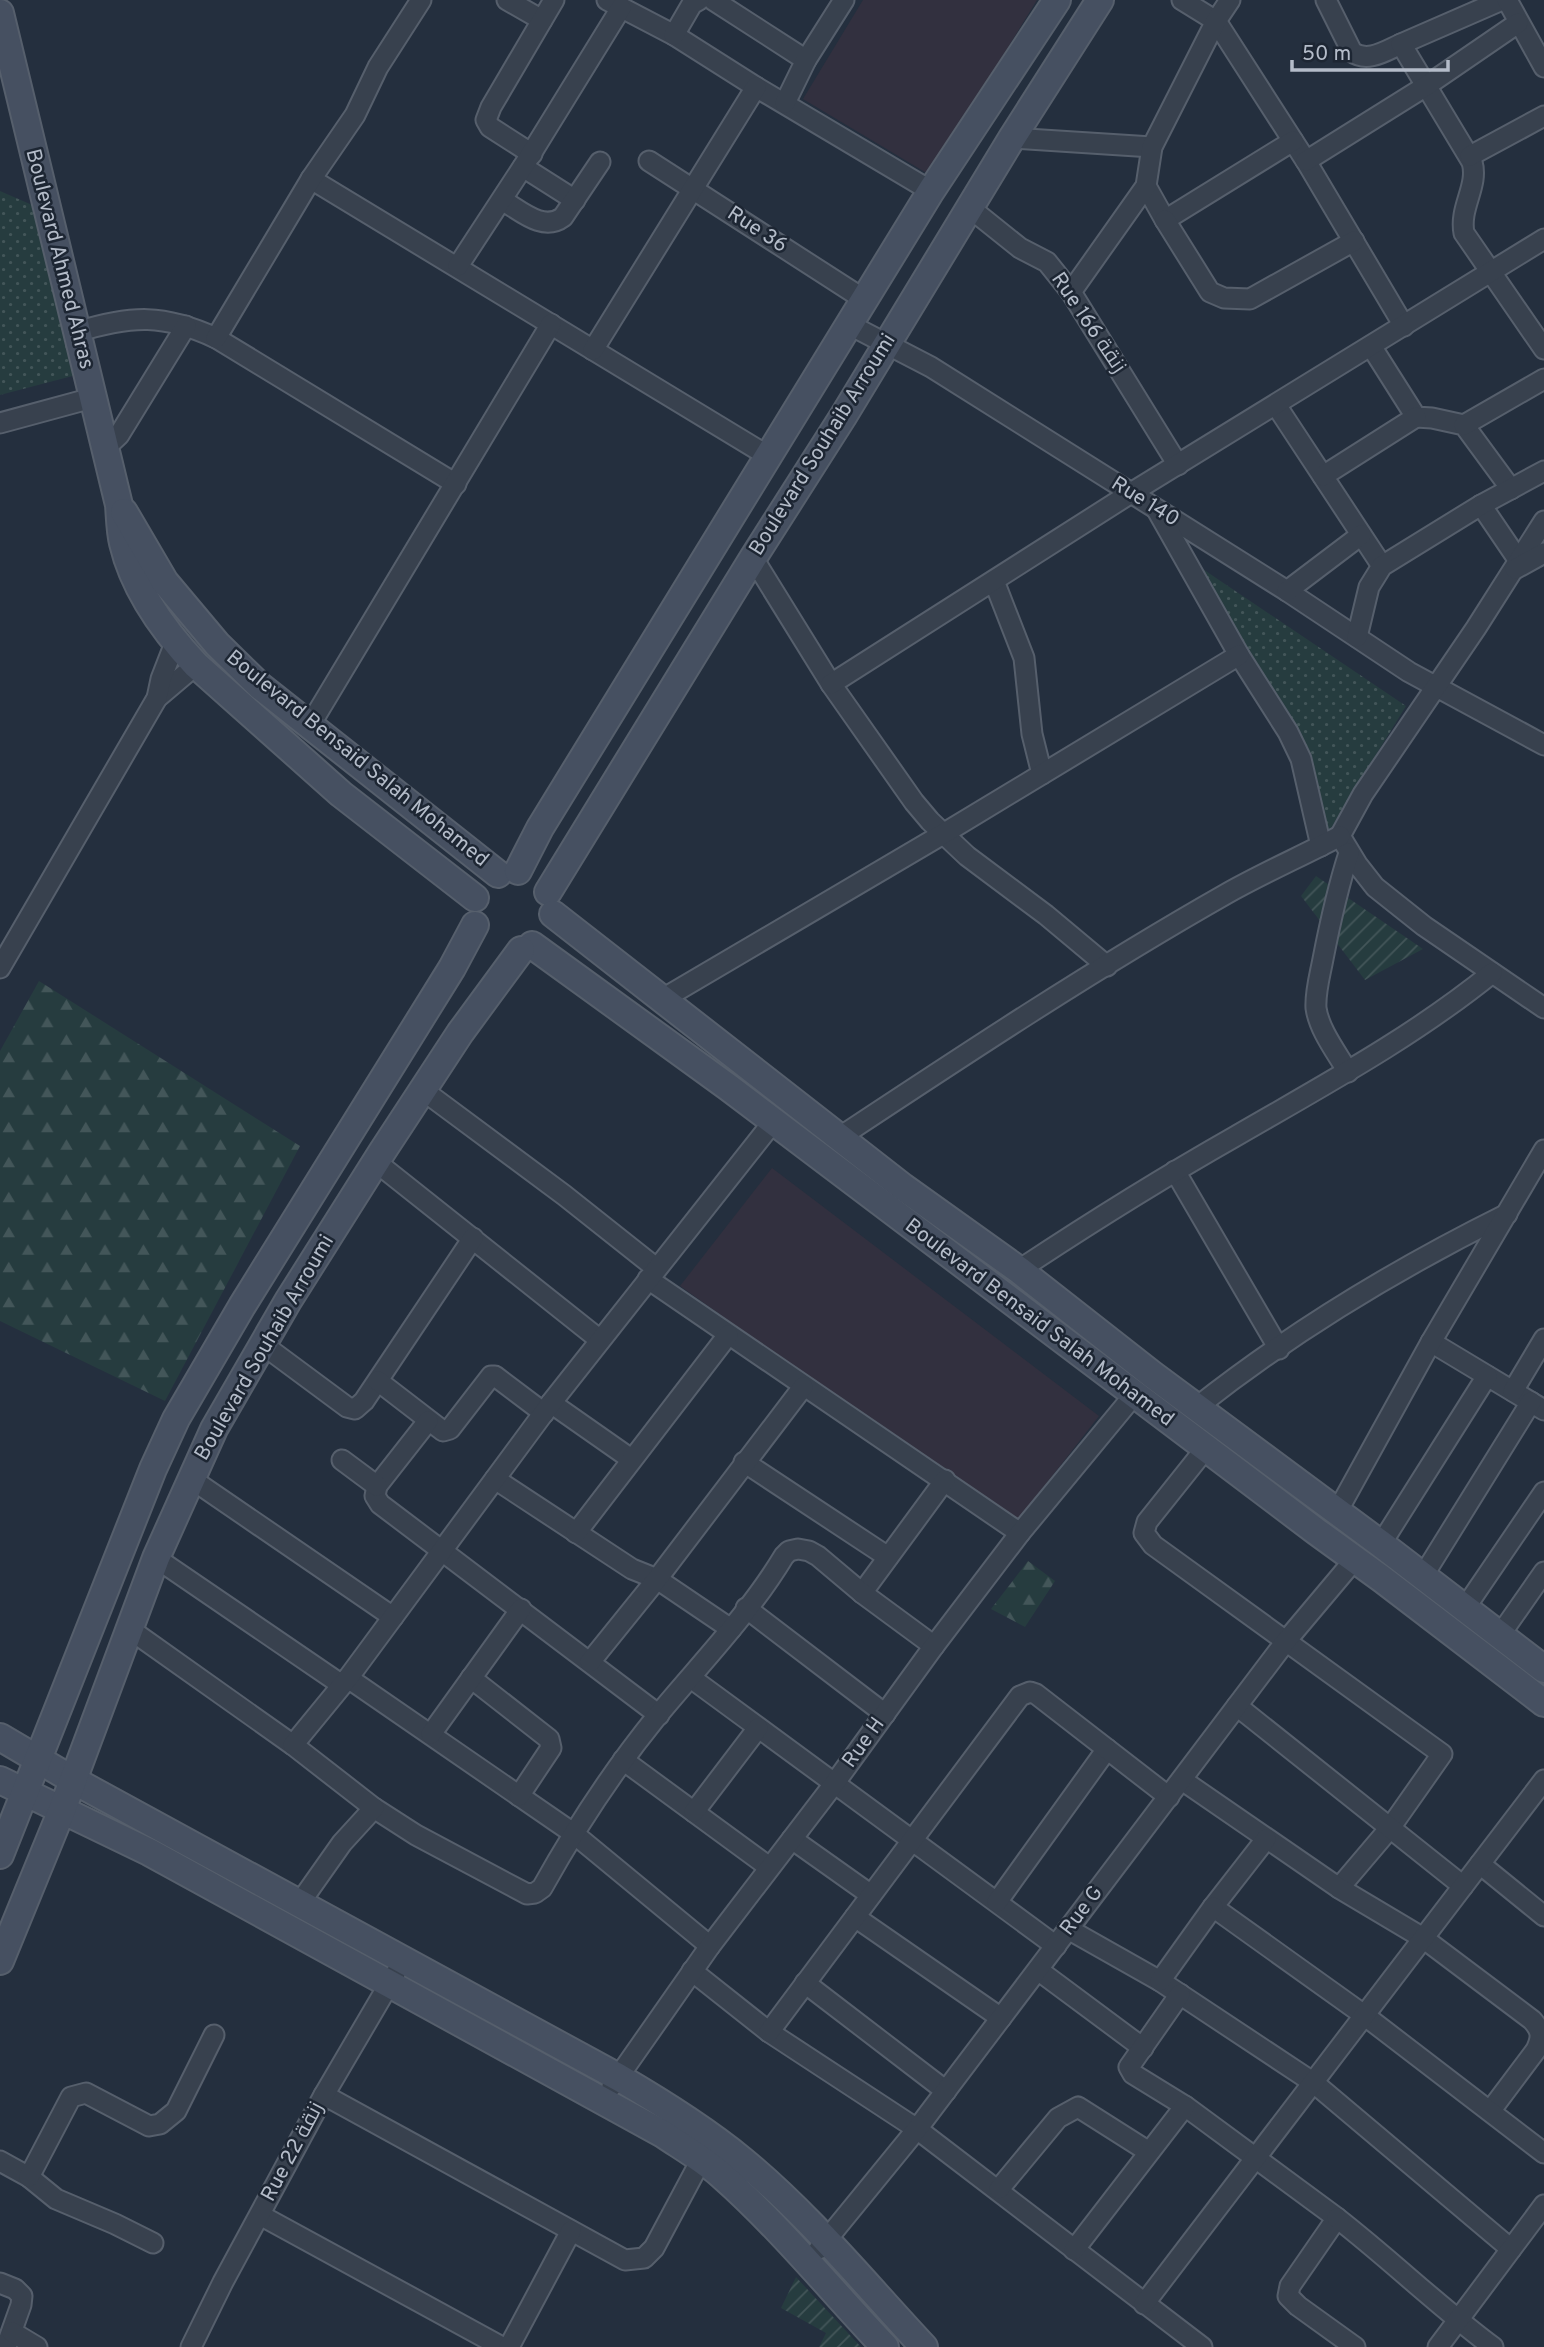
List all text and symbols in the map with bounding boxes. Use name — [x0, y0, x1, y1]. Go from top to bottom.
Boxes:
scale bar — [1292, 28, 1448, 72]
text: 50 m — [1302, 41, 1351, 68]
street label: Boulevard Ahmed Ahras — [19, 146, 99, 372]
street label: Rue 36 — [722, 200, 792, 260]
street label: Rue 166 زنقة — [1044, 267, 1132, 379]
street label: Boulevard Souhaib Arroumi — [744, 329, 902, 561]
street label: Rue 140 — [1106, 471, 1184, 533]
street label: Boulevard Bensaid Salah Mohamed — [220, 645, 494, 873]
street label: Boulevard Bensaid Salah Mohamed — [899, 1213, 1179, 1433]
street label: Boulevard Souhaib Arroumi — [189, 1230, 341, 1466]
street label: Rue H — [837, 1712, 891, 1774]
street label: Rue G — [1054, 1880, 1110, 1942]
street label: Rue 22 زنقة — [256, 2098, 330, 2206]

